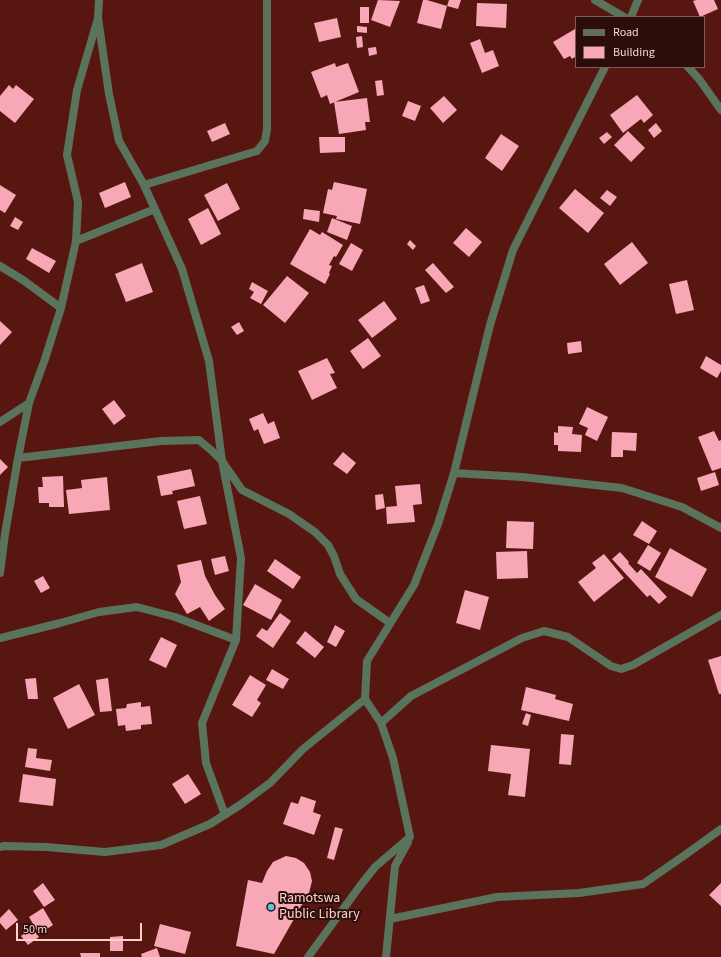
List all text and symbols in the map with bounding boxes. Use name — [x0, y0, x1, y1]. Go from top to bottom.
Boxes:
legend — [575, 16, 705, 68]
text: Road — [613, 24, 639, 41]
text: Building — [613, 44, 655, 61]
place label: Ramotswa Public Library — [279, 891, 360, 924]
marker: Ramotswa Public Library — [266, 902, 276, 912]
scale bar — [18, 915, 144, 941]
text: 50 m — [23, 921, 47, 938]

